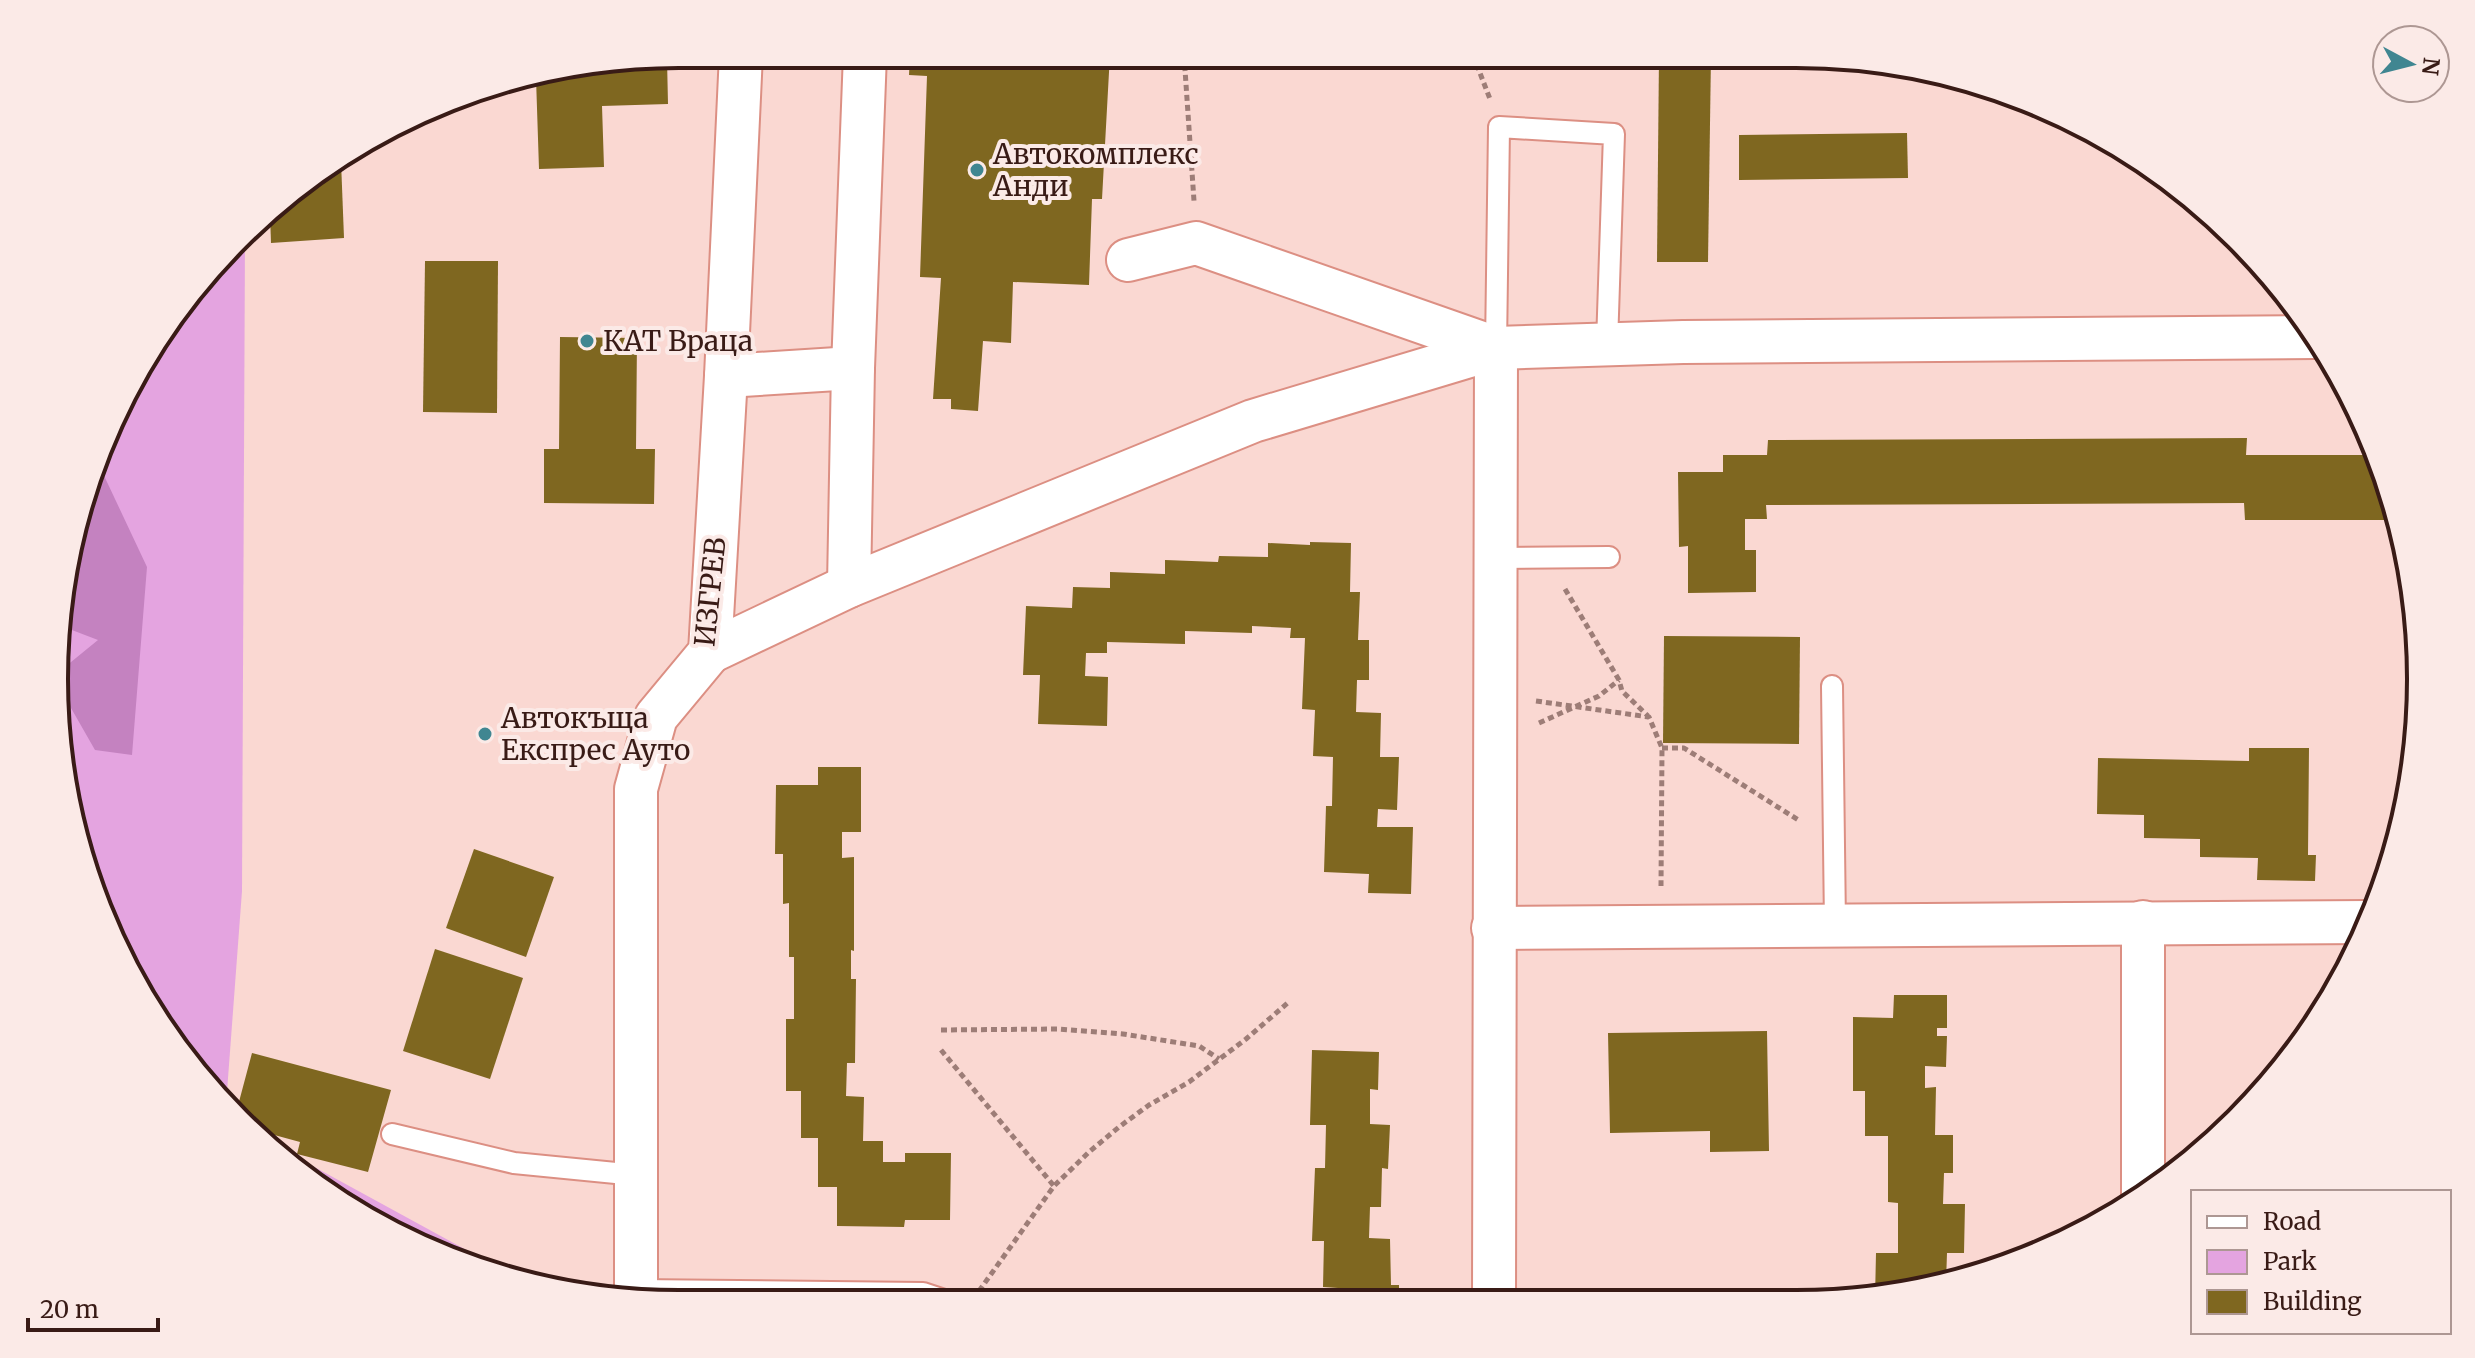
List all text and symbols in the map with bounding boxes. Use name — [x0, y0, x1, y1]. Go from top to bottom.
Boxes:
north arrow — [2371, 24, 2451, 104]
text: N — [2416, 56, 2446, 77]
place label: Автокомплекс Анди — [992, 136, 1199, 204]
marker: Автокомплекс Анди — [968, 161, 986, 179]
place label: КАТ Враца — [603, 323, 753, 359]
marker: КАТ Враца — [578, 332, 596, 350]
street label: ИЗГРЕВ — [686, 536, 734, 648]
place label: Автокъща Експрес Ауто — [500, 700, 690, 768]
marker: Автокъща Експрес Ауто — [476, 725, 494, 743]
legend — [2191, 1190, 2451, 1334]
text: Road — [2263, 1206, 2321, 1237]
text: Park — [2263, 1246, 2317, 1277]
scale bar — [28, 1282, 158, 1332]
text: Building — [2263, 1286, 2362, 1317]
text: 20 m — [40, 1294, 99, 1325]

